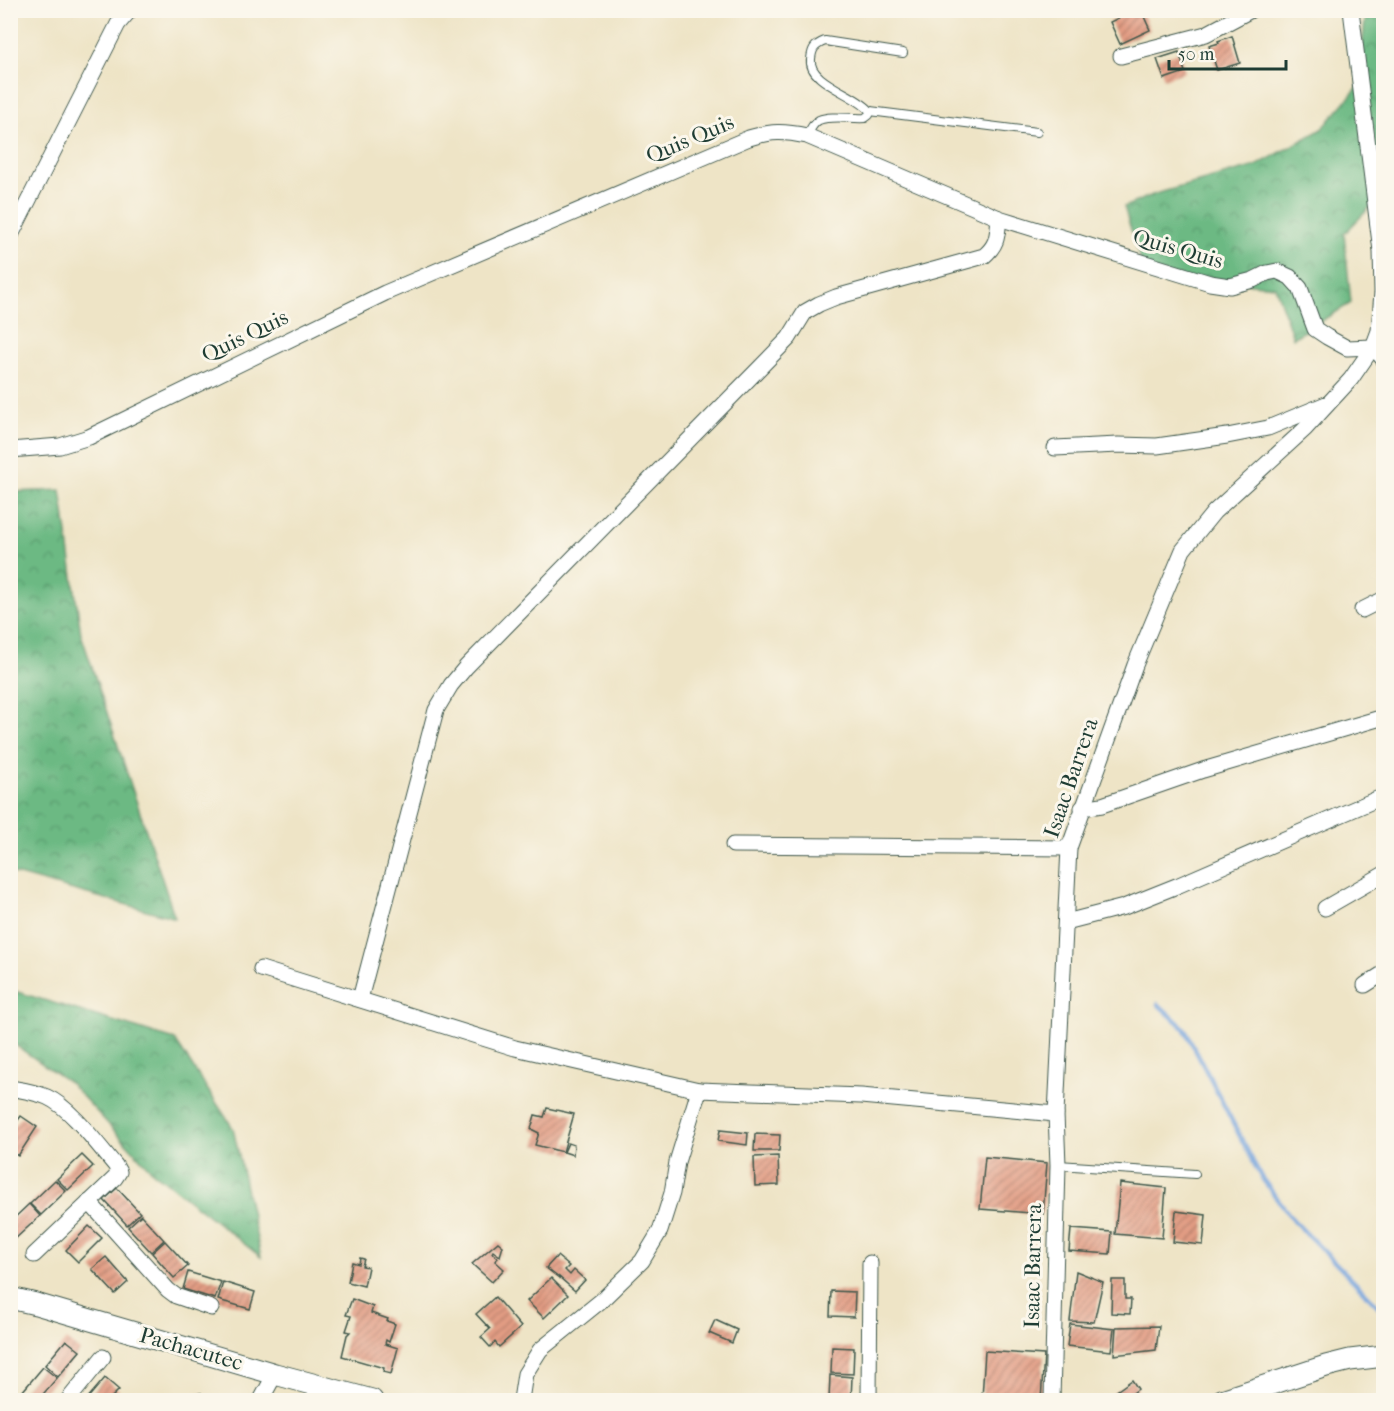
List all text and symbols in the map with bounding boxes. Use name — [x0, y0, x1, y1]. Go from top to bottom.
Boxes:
scale bar — [1169, 33, 1286, 71]
text: 50 m — [1178, 44, 1215, 65]
street label: Quis Quis — [642, 109, 738, 169]
street label: Quis Quis — [1130, 224, 1226, 274]
street label: Quis Quis — [198, 304, 292, 368]
street label: Isaac Barrera — [1038, 714, 1104, 841]
street label: Isaac Barrera — [1019, 1202, 1047, 1329]
street label: Pachacutec — [137, 1322, 246, 1376]

